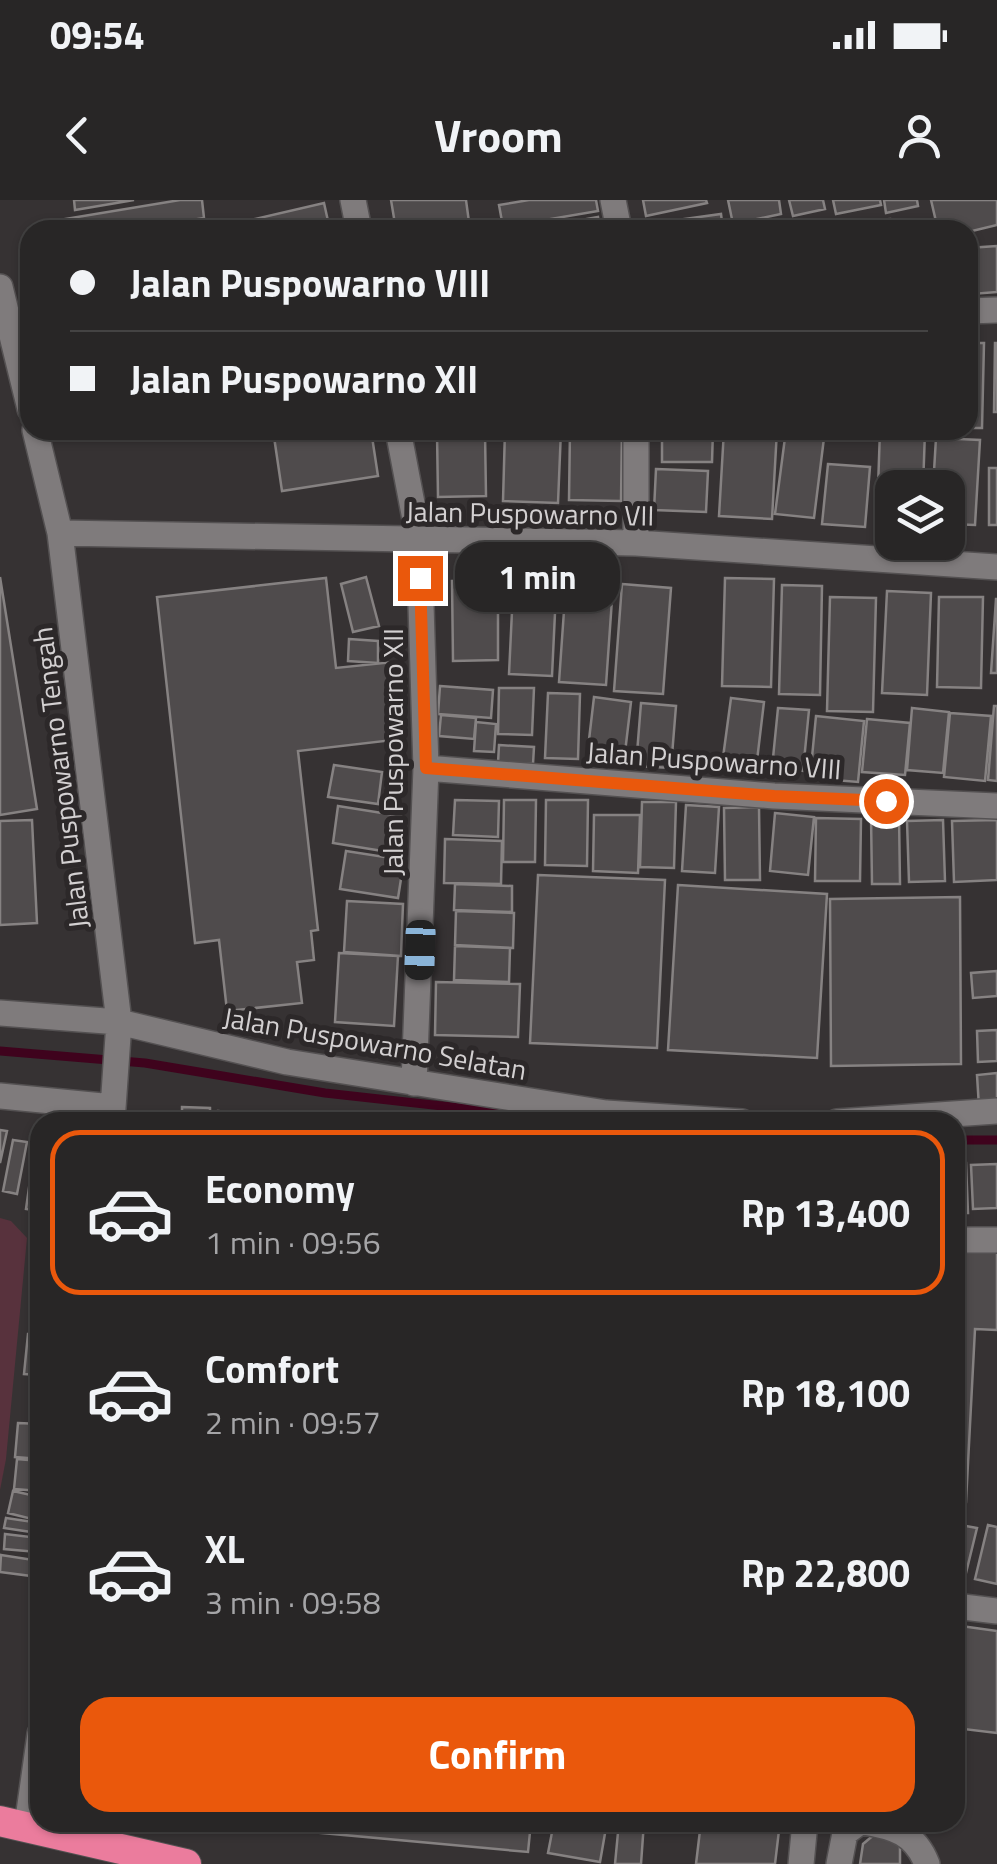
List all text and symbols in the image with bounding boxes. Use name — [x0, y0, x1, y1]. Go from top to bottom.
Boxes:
text: 09:54 — [50, 6, 145, 64]
text: Vroom — [434, 101, 563, 169]
icon: back — [50, 108, 105, 163]
icon: person — [892, 108, 947, 163]
text: Jalan Puspowarno VIII — [130, 254, 490, 312]
text: Jalan Puspowarno XII — [130, 350, 478, 408]
map controls — [875, 470, 965, 560]
button: layers — [875, 470, 965, 560]
street label: Jalan Puspowarno VII — [405, 489, 655, 537]
callout: 1 min — [455, 543, 620, 613]
text: 1 min — [499, 553, 576, 601]
route end — [398, 556, 443, 601]
street label: Jalan Puspowarno Tengah — [20, 625, 100, 931]
street label: Jalan Puspowarno XII — [371, 628, 414, 876]
street label: Jalan Puspowarno VIII — [585, 730, 843, 790]
route start — [864, 779, 909, 824]
car — [404, 919, 436, 981]
street label: Jalan Puspowarno Selatan — [220, 995, 530, 1091]
text: Economy — [205, 1160, 355, 1218]
icon: car — [85, 1168, 175, 1258]
text: Rp 13,400 — [741, 1184, 910, 1242]
text: 1 min · 09:56 — [205, 1218, 381, 1266]
text: Comfort — [205, 1340, 339, 1398]
icon: car — [85, 1348, 175, 1438]
text: Rp 18,100 — [741, 1364, 910, 1422]
text: 2 min · 09:57 — [205, 1398, 381, 1446]
text: XL — [205, 1520, 245, 1578]
icon: car — [85, 1528, 175, 1618]
text: Rp 22,800 — [741, 1544, 910, 1602]
text: 3 min · 09:58 — [205, 1578, 381, 1626]
button: Confirm — [80, 1697, 915, 1812]

